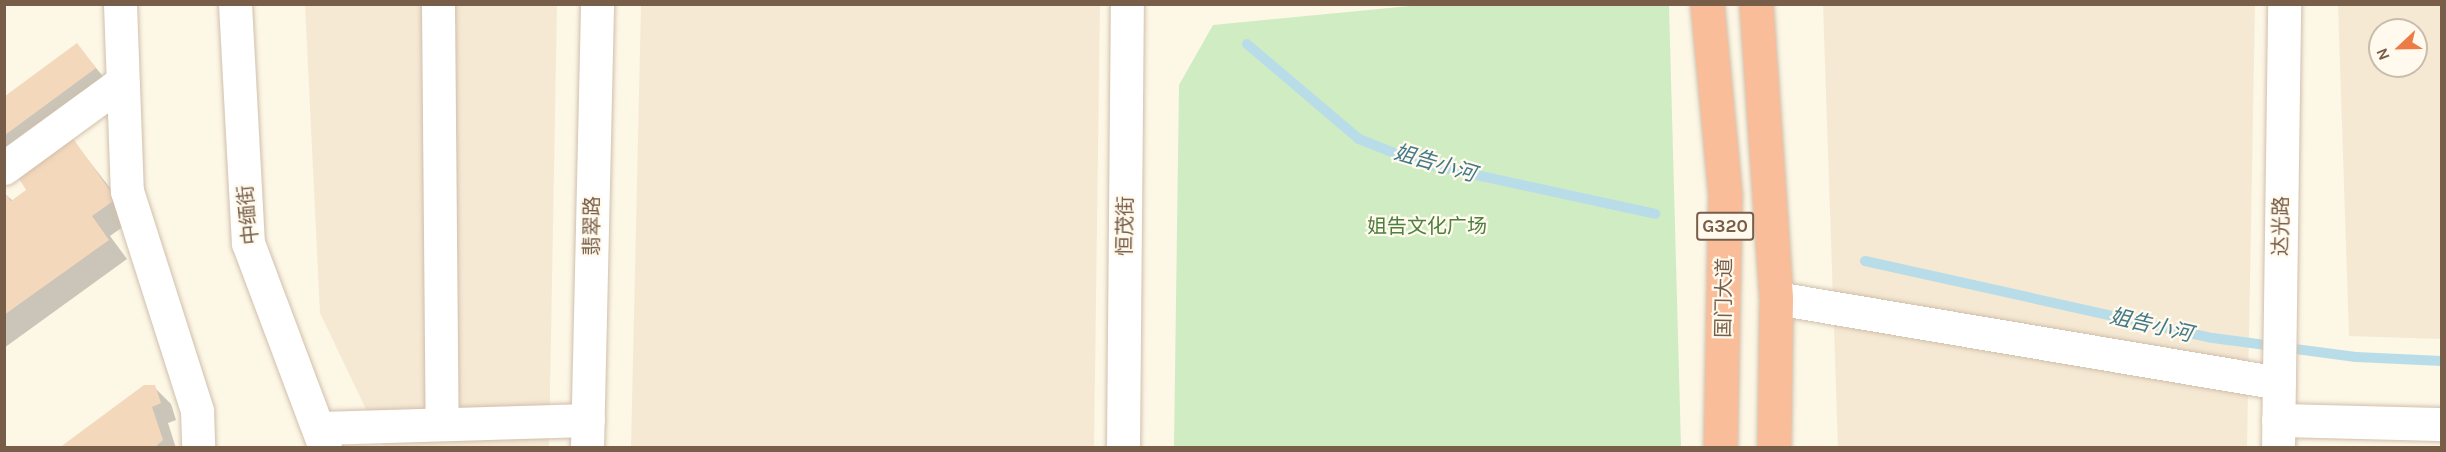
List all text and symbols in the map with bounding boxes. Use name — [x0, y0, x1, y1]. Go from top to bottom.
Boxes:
north arrow — [2368, 18, 2428, 78]
text: N — [2372, 45, 2394, 63]
water label: 姐告小河 — [1391, 139, 1479, 187]
street label: 中缅街 — [233, 184, 263, 246]
street label: 翡翠路 — [579, 196, 605, 256]
street label: 恒茂街 — [1112, 196, 1138, 256]
street label: 达光路 — [2268, 196, 2294, 256]
road number: G320 — [1695, 211, 1755, 241]
park label: 姐告文化广场 — [1367, 214, 1487, 238]
street label: 国门大道 — [1711, 258, 1737, 338]
water label: 姐告小河 — [2107, 303, 2195, 347]

